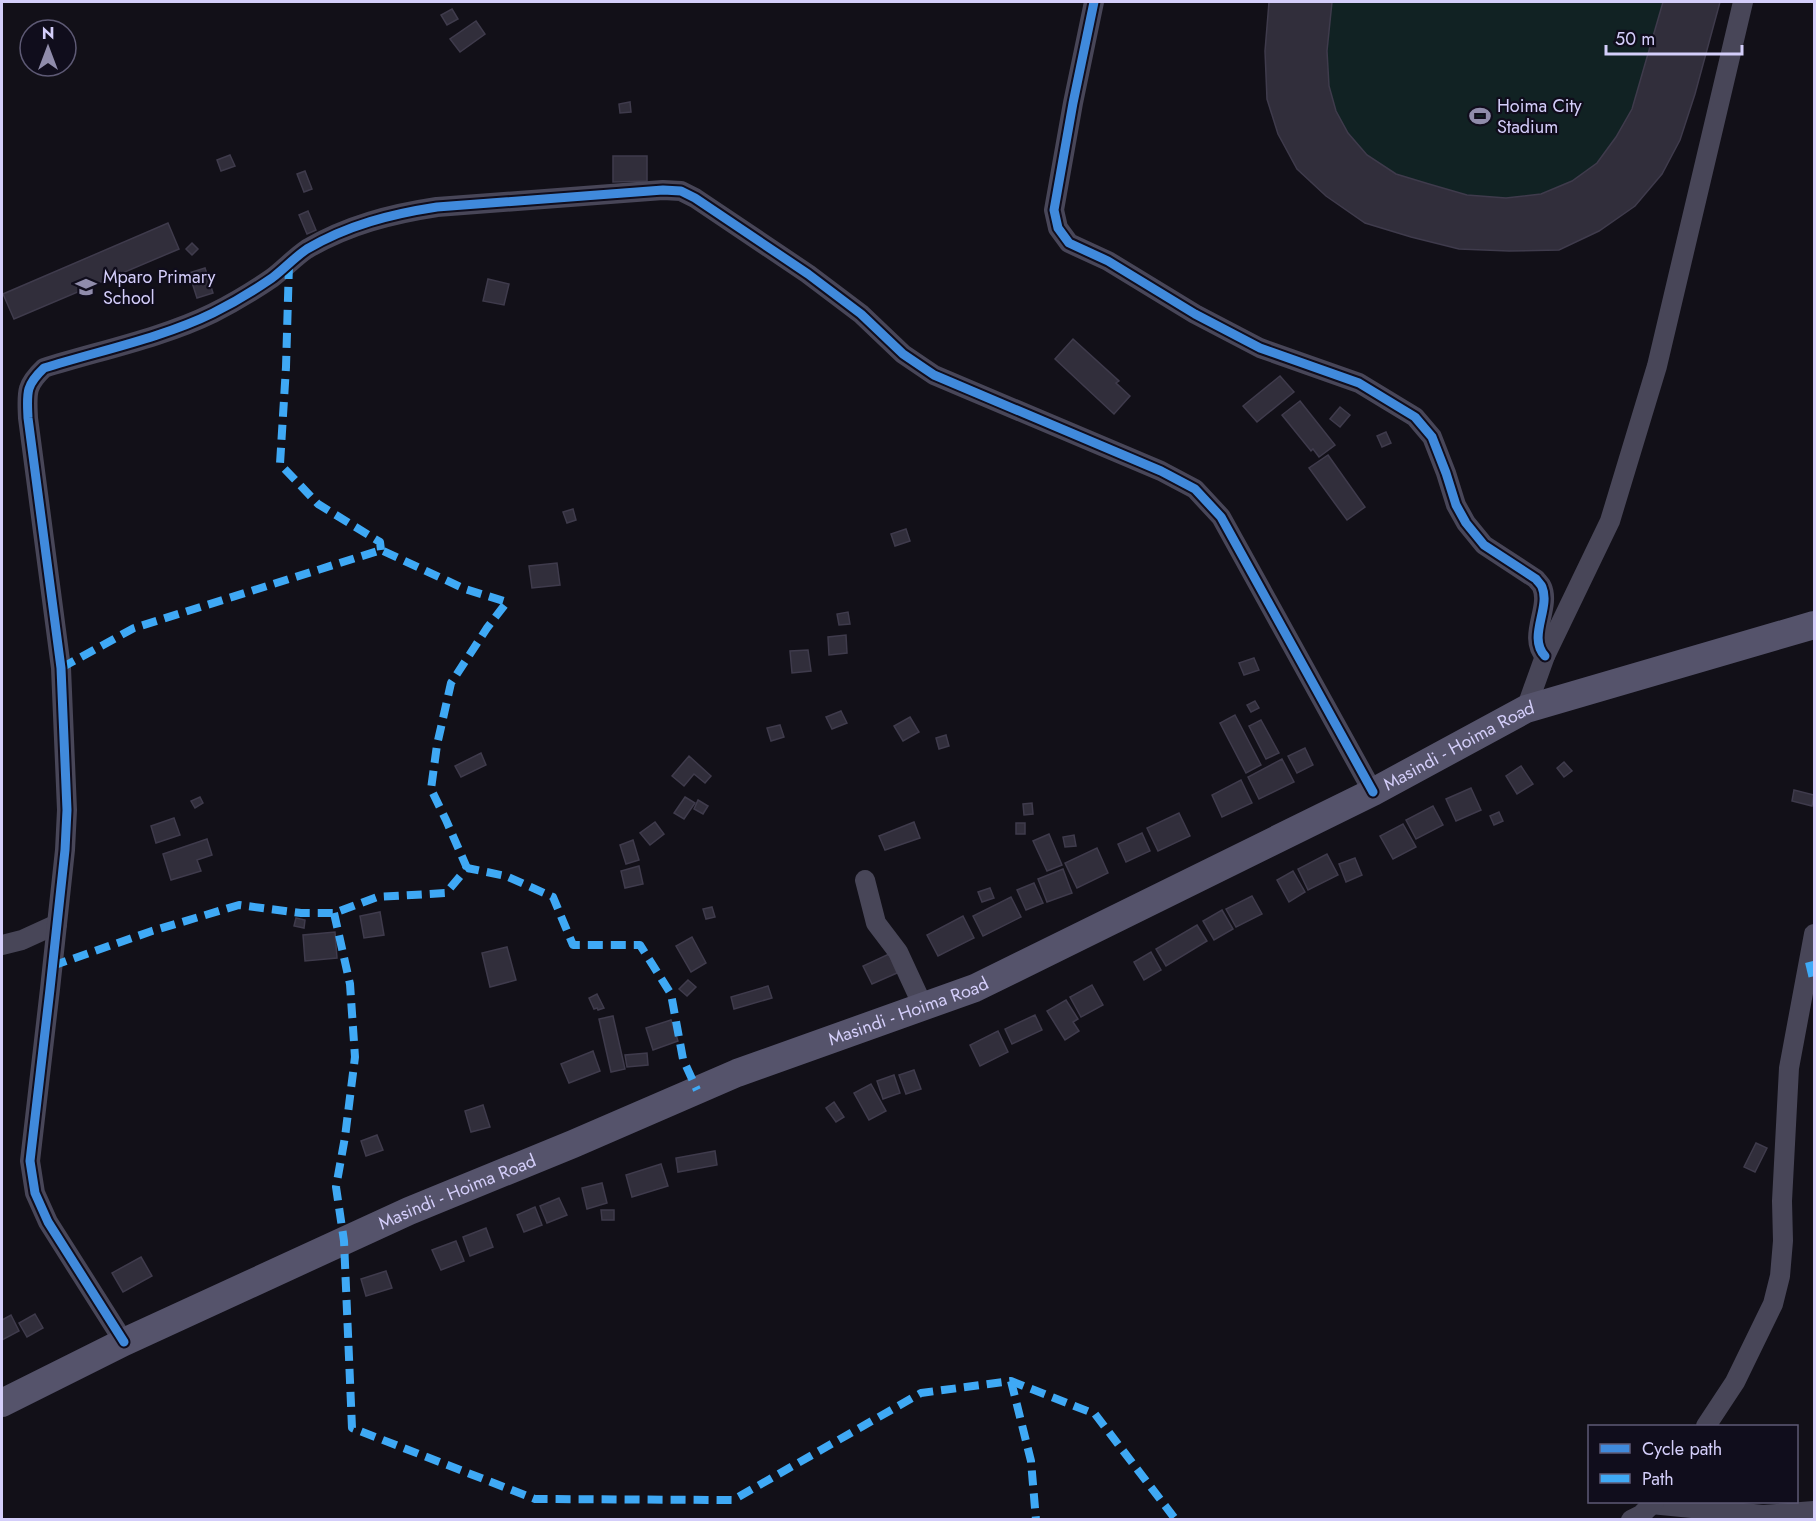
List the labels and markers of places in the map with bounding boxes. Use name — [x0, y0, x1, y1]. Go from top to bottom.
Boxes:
place label: Hoima City Stadium — [1497, 93, 1582, 140]
sports icon: Hoima City Stadium — [1468, 104, 1492, 128]
place label: Mparo Primary School — [103, 264, 215, 311]
school or university icon: Mparo Primary School — [74, 275, 98, 299]

